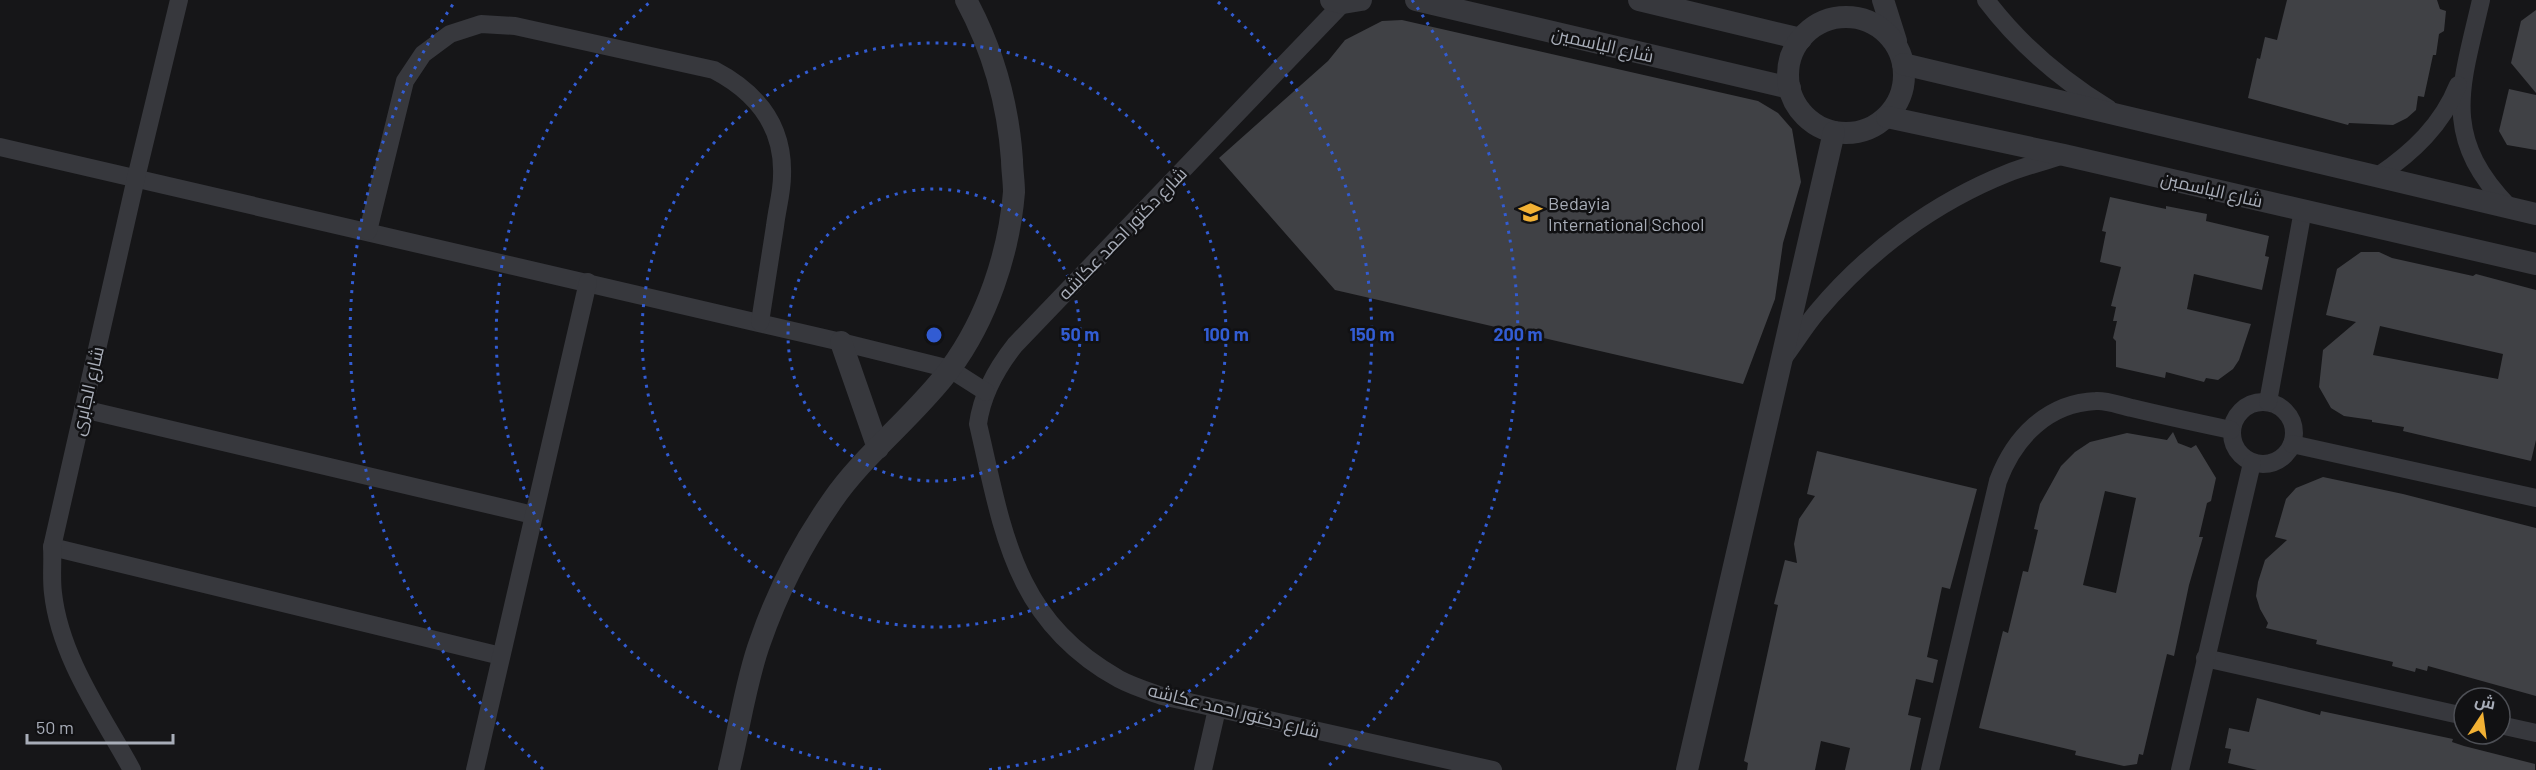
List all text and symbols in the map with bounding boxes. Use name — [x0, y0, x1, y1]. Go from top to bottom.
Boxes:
street label: شارع الياسمين — [1550, 22, 1656, 68]
street label: شارع دكتور احمد عكاشه — [1053, 162, 1192, 305]
street label: شارع الياسمين — [2159, 167, 2265, 213]
place label: Bedayia International School — [1548, 192, 1704, 235]
school or university icon: Bedayia International School — [1517, 200, 1543, 226]
text: 50 m — [1061, 323, 1099, 345]
text: 100 m — [1203, 323, 1249, 345]
text: 150 m — [1350, 323, 1394, 345]
text: 200 m — [1493, 323, 1543, 345]
centre of rings — [924, 325, 944, 345]
street label: شارع الجابرى — [66, 344, 110, 438]
street label: شارع دكتور احمد عكاشه — [1146, 678, 1322, 744]
north arrow — [2452, 686, 2512, 746]
text: ش — [2473, 689, 2498, 713]
scale bar — [27, 707, 172, 745]
text: 50 m — [36, 716, 74, 738]

